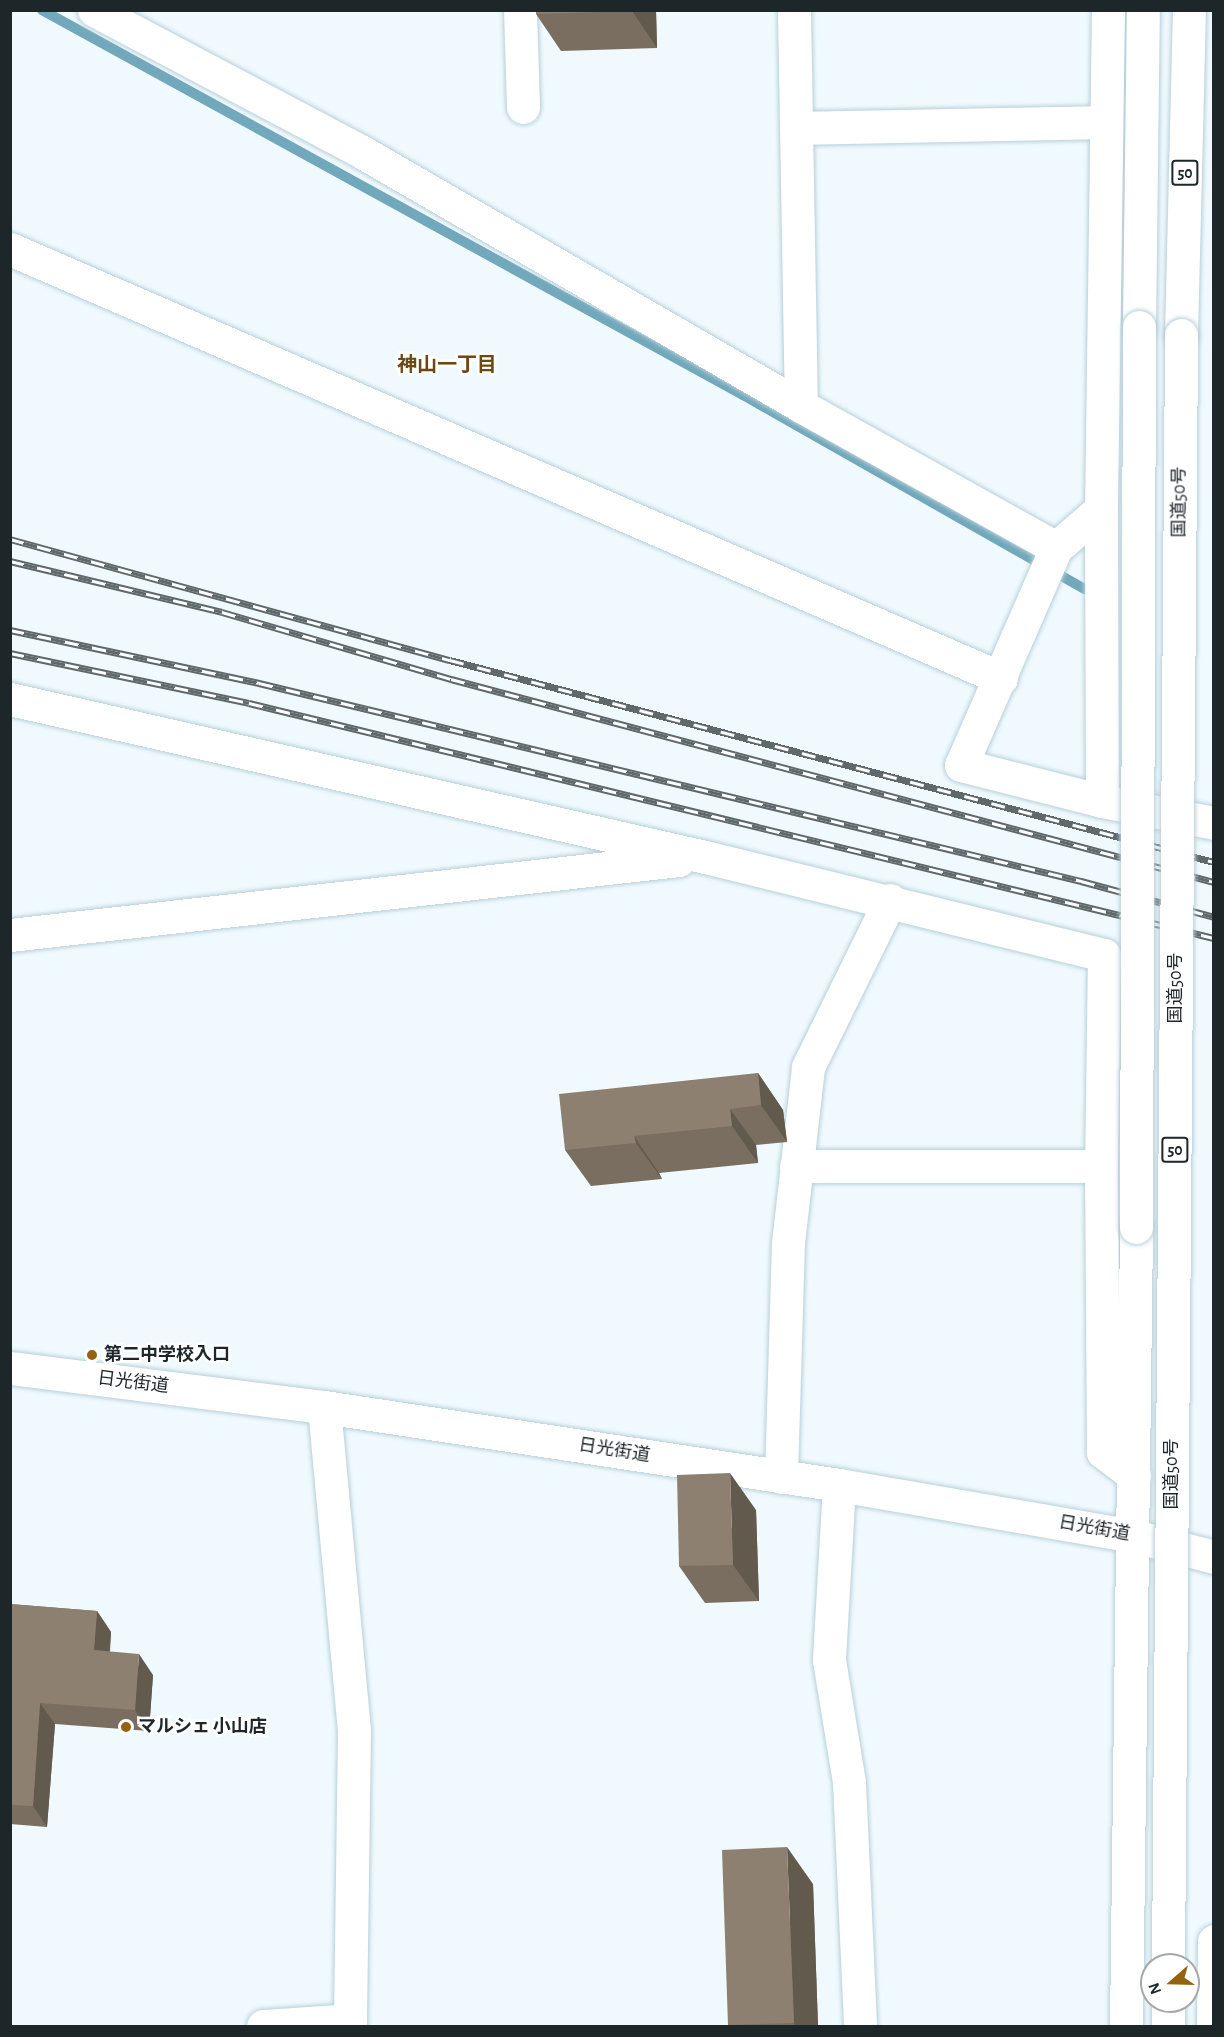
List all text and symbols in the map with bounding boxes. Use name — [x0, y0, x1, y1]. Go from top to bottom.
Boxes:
road number: 50 — [1170, 160, 1200, 186]
district label: 神山一丁目 — [397, 353, 497, 377]
street label: 国道50号 — [1169, 466, 1191, 538]
street label: 国道50号 — [1165, 952, 1187, 1024]
road number: 50 — [1160, 1137, 1190, 1163]
place label: 第二中学校入口 — [104, 1344, 230, 1366]
marker: 第二中学校入口 — [85, 1348, 99, 1362]
street label: 日光街道 — [96, 1368, 170, 1398]
street label: 日光街道 — [577, 1435, 651, 1467]
street label: 国道50号 — [1161, 1438, 1183, 1510]
street label: 日光街道 — [1057, 1512, 1131, 1546]
place label: マルシェ 小山店 — [138, 1716, 267, 1738]
marker: マルシェ 小山店 — [119, 1720, 133, 1734]
north arrow — [1140, 1953, 1200, 2013]
text: N — [1146, 1981, 1164, 1996]

